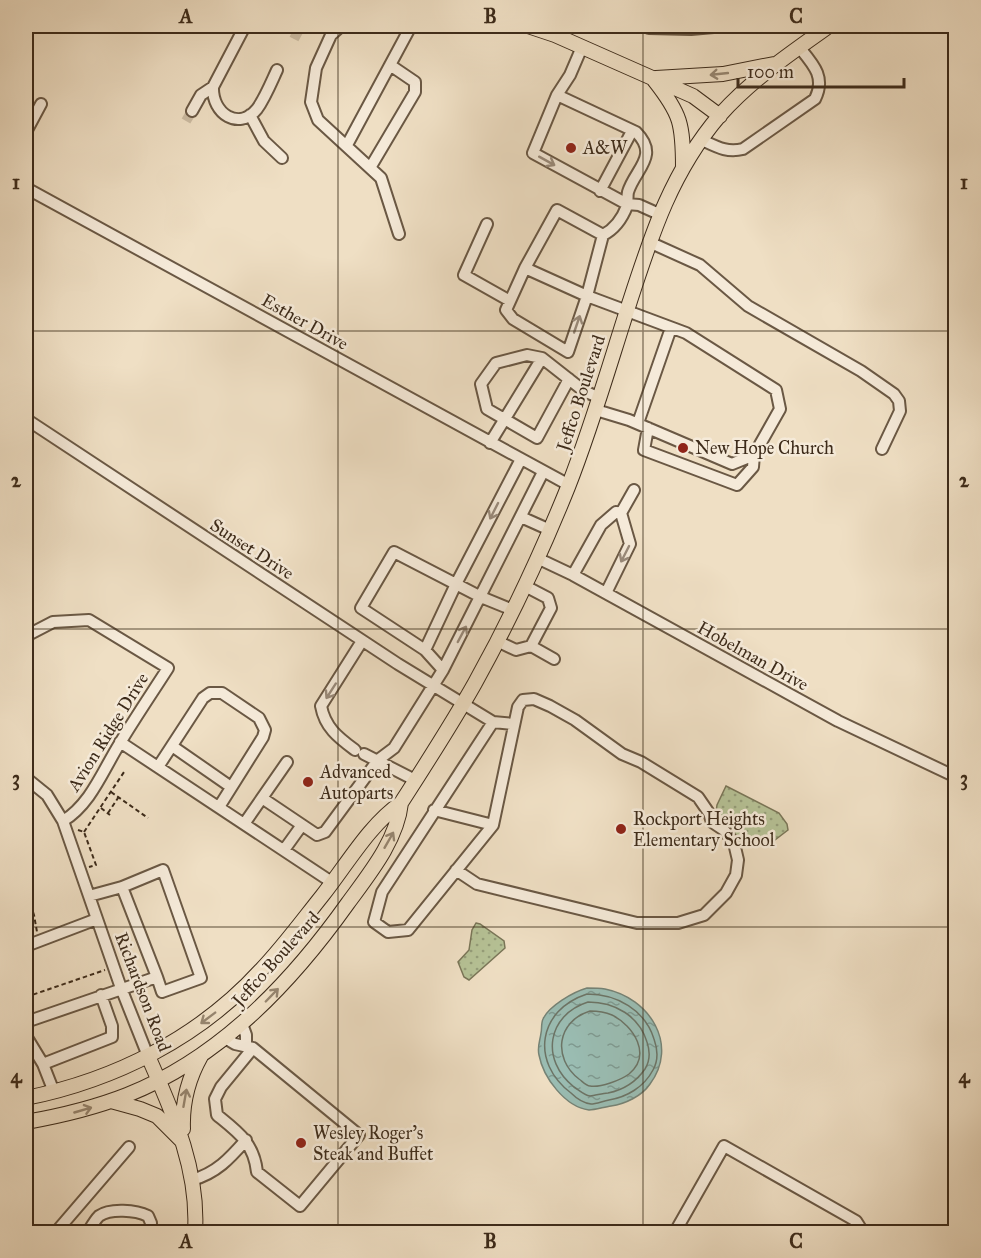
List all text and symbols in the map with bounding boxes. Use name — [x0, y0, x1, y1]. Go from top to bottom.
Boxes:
text: A — [177, 4, 193, 28]
text: B — [483, 4, 497, 28]
text: C — [789, 4, 803, 28]
scale bar — [738, 51, 904, 89]
text: 100 m — [747, 61, 794, 83]
one-way arrow — [709, 69, 729, 80]
place label: A&W — [582, 137, 628, 159]
marker: A&W — [564, 141, 578, 155]
one-way arrow — [538, 155, 555, 167]
text: 1 — [12, 170, 20, 194]
text: 1 — [960, 170, 968, 194]
street label: Esther Drive — [258, 289, 352, 355]
one-way arrow — [573, 315, 584, 334]
street label: Jeffco Boulevard — [551, 332, 611, 456]
place label: New Hope Church — [695, 437, 834, 459]
marker: New Hope Church — [676, 441, 690, 455]
text: 2 — [11, 468, 22, 492]
text: 2 — [959, 468, 970, 492]
one-way arrow — [488, 502, 499, 520]
street label: Sunset Drive — [206, 514, 298, 584]
one-way arrow — [619, 545, 631, 563]
street label: Hobelman Drive — [694, 616, 812, 696]
one-way arrow — [456, 626, 468, 643]
street label: Avion Ridge Drive — [62, 669, 154, 797]
one-way arrow — [325, 682, 337, 699]
place label: Advanced Autoparts — [319, 761, 393, 804]
text: 3 — [12, 766, 20, 791]
text: 3 — [960, 766, 968, 791]
marker: Advanced Autoparts — [301, 775, 315, 789]
place label: Rockport Heights Elementary School — [633, 808, 775, 851]
marker: Rockport Heights Elementary School — [614, 822, 628, 836]
one-way arrow — [383, 832, 395, 849]
street label: Jeffco Boulevard — [226, 907, 325, 1013]
street label: Richardson Road — [110, 929, 176, 1055]
one-way arrow — [265, 988, 279, 1003]
one-way arrow — [201, 1011, 217, 1024]
text: 4 — [10, 1064, 22, 1089]
text: 4 — [958, 1064, 970, 1089]
one-way arrow — [180, 1088, 191, 1108]
one-way arrow — [73, 1103, 92, 1115]
place label: Wesley Roger's Steak and Buffet — [313, 1122, 434, 1165]
marker: Wesley Roger's Steak and Buffet — [294, 1136, 308, 1150]
text: A — [177, 1229, 193, 1253]
text: B — [483, 1229, 497, 1253]
text: C — [789, 1229, 803, 1253]

